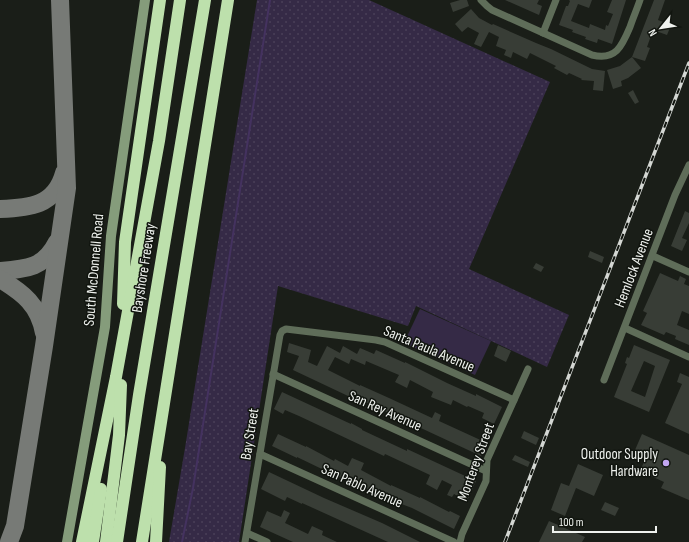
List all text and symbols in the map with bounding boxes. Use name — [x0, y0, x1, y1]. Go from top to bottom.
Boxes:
north arrow — [641, 8, 681, 48]
text: N — [646, 27, 660, 39]
street label: South McDonnell Road — [80, 213, 108, 327]
street label: Bayshore Freeway — [128, 222, 160, 314]
street label: Hemlock Avenue — [610, 226, 658, 310]
street label: Santa Paula Avenue — [381, 321, 477, 377]
street label: San Rey Avenue — [345, 386, 425, 436]
street label: Bay Street — [237, 406, 264, 461]
street label: Monterey Street — [453, 420, 499, 504]
place label: Outdoor Supply Hardware — [581, 445, 658, 481]
marker: Outdoor Supply Hardware — [661, 458, 671, 468]
street label: San Pablo Avenue — [318, 460, 406, 512]
scale bar — [553, 508, 656, 534]
text: 100 m — [559, 515, 584, 530]

